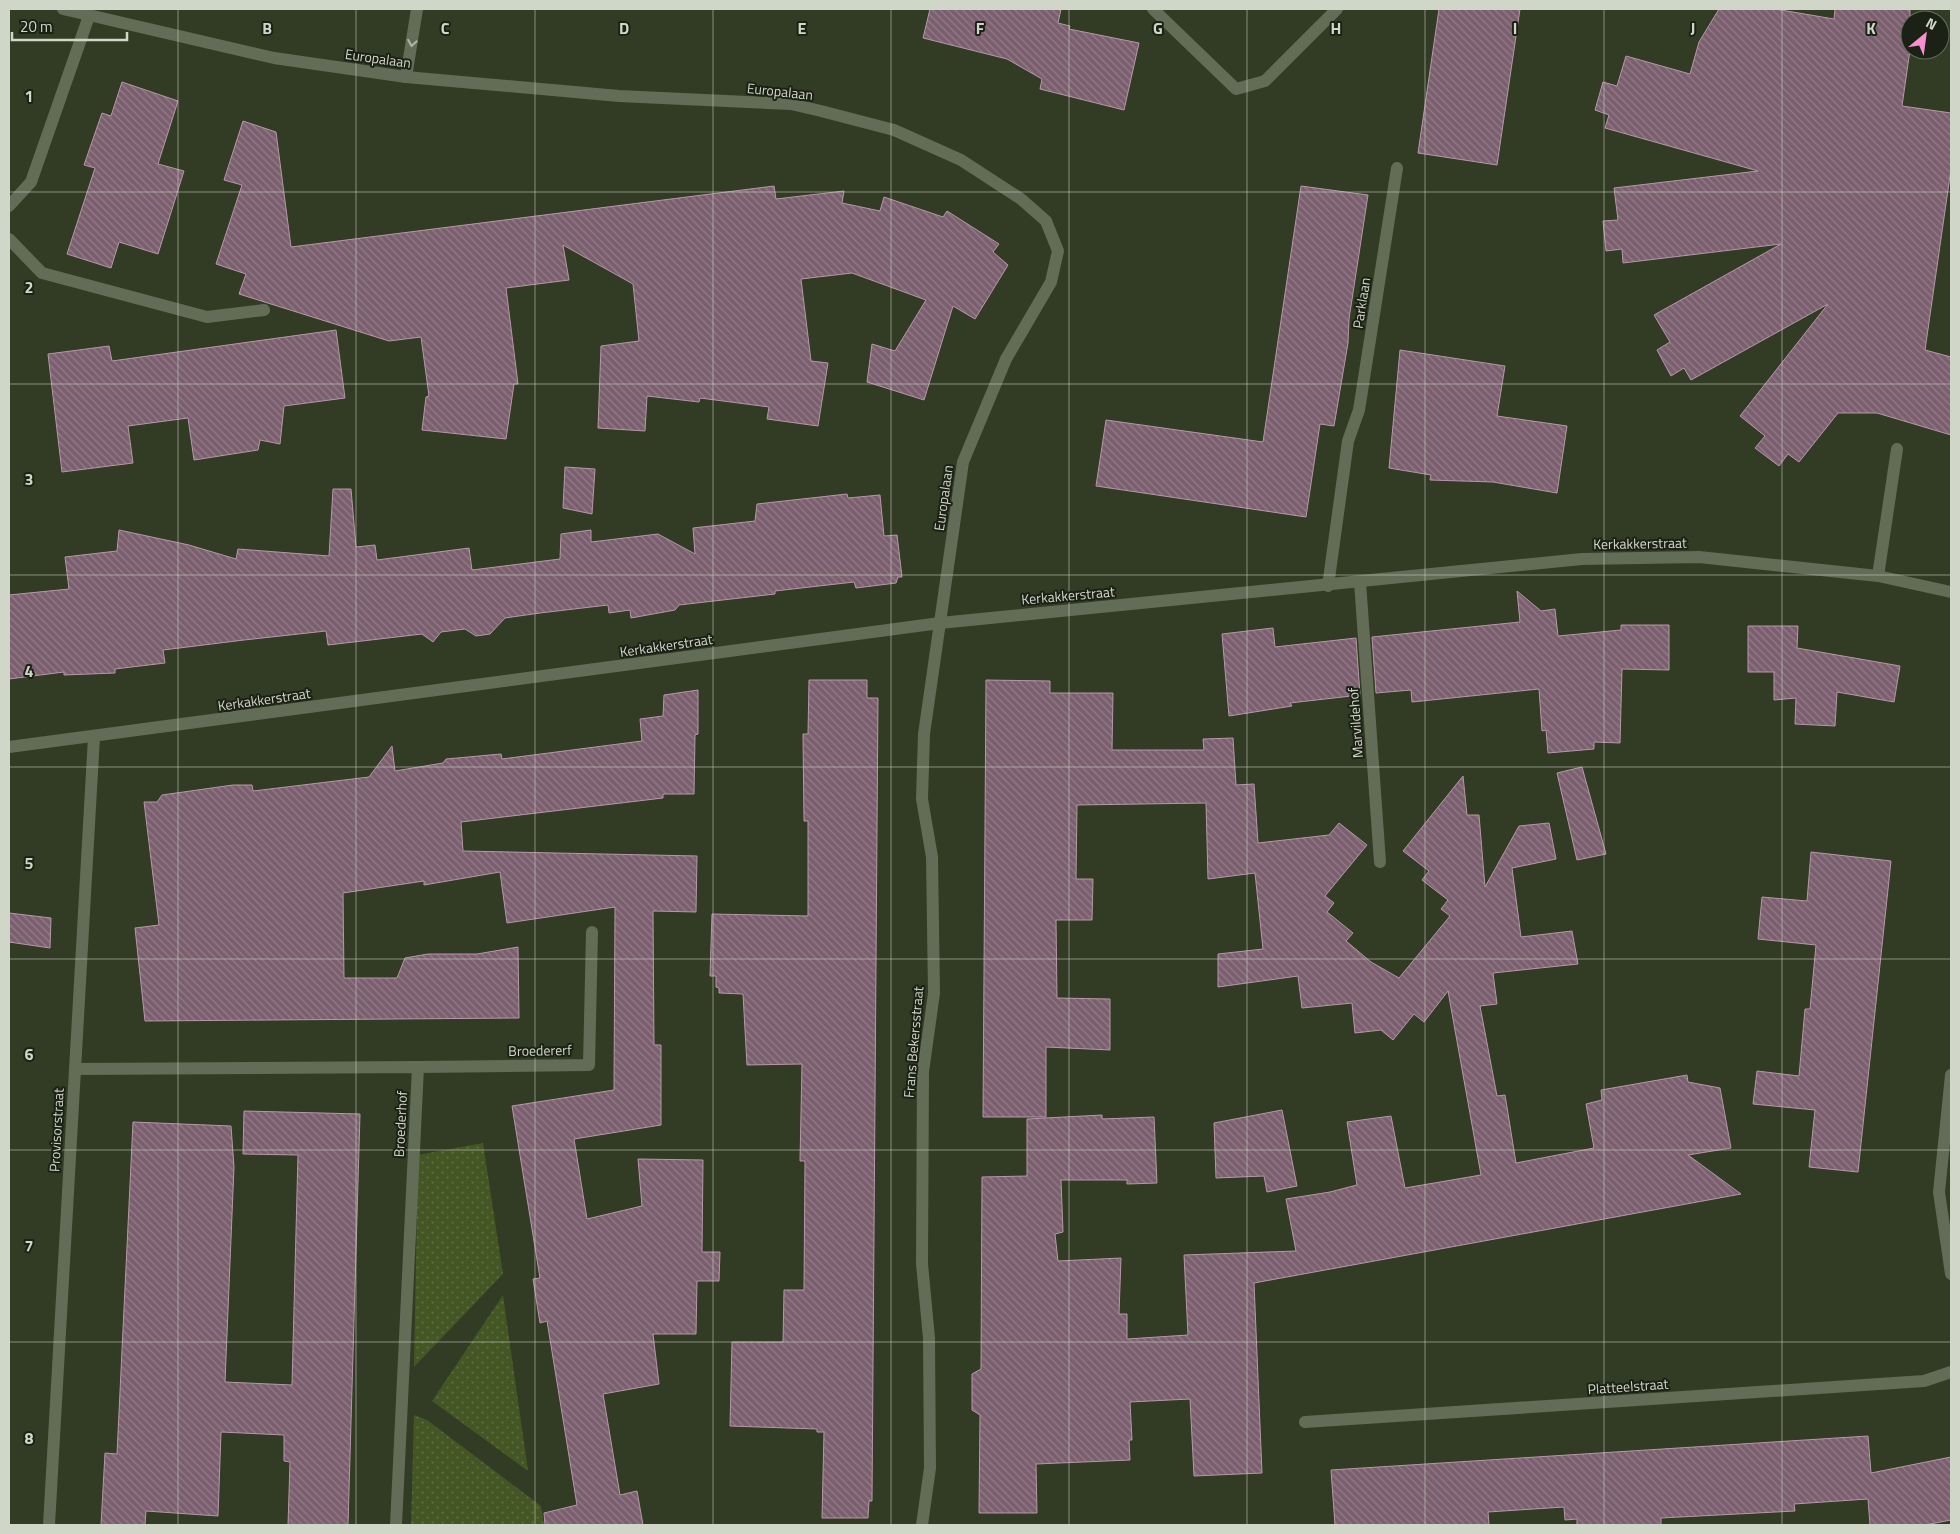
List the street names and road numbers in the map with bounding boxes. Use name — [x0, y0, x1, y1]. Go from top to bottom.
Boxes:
street label: Europalaan — [344, 43, 412, 73]
street label: Europalaan — [746, 77, 814, 105]
street label: Parklaan — [1347, 276, 1375, 330]
street label: Europalaan — [928, 464, 958, 532]
street label: Kerkakkerstraat — [1593, 532, 1687, 554]
street label: Kerkakkerstraat — [1020, 580, 1116, 610]
street label: Kerkakkerstraat — [618, 628, 714, 662]
street label: Kerkakkerstraat — [216, 682, 312, 716]
street label: Marvildehof — [1342, 687, 1368, 759]
street label: Frans Bekersstraat — [898, 985, 928, 1099]
street label: Broedererf — [508, 1039, 572, 1061]
street label: Provisorstraat — [43, 1087, 69, 1173]
street label: Broederhof — [388, 1090, 412, 1158]
street label: Platteelstraat — [1587, 1373, 1669, 1399]

